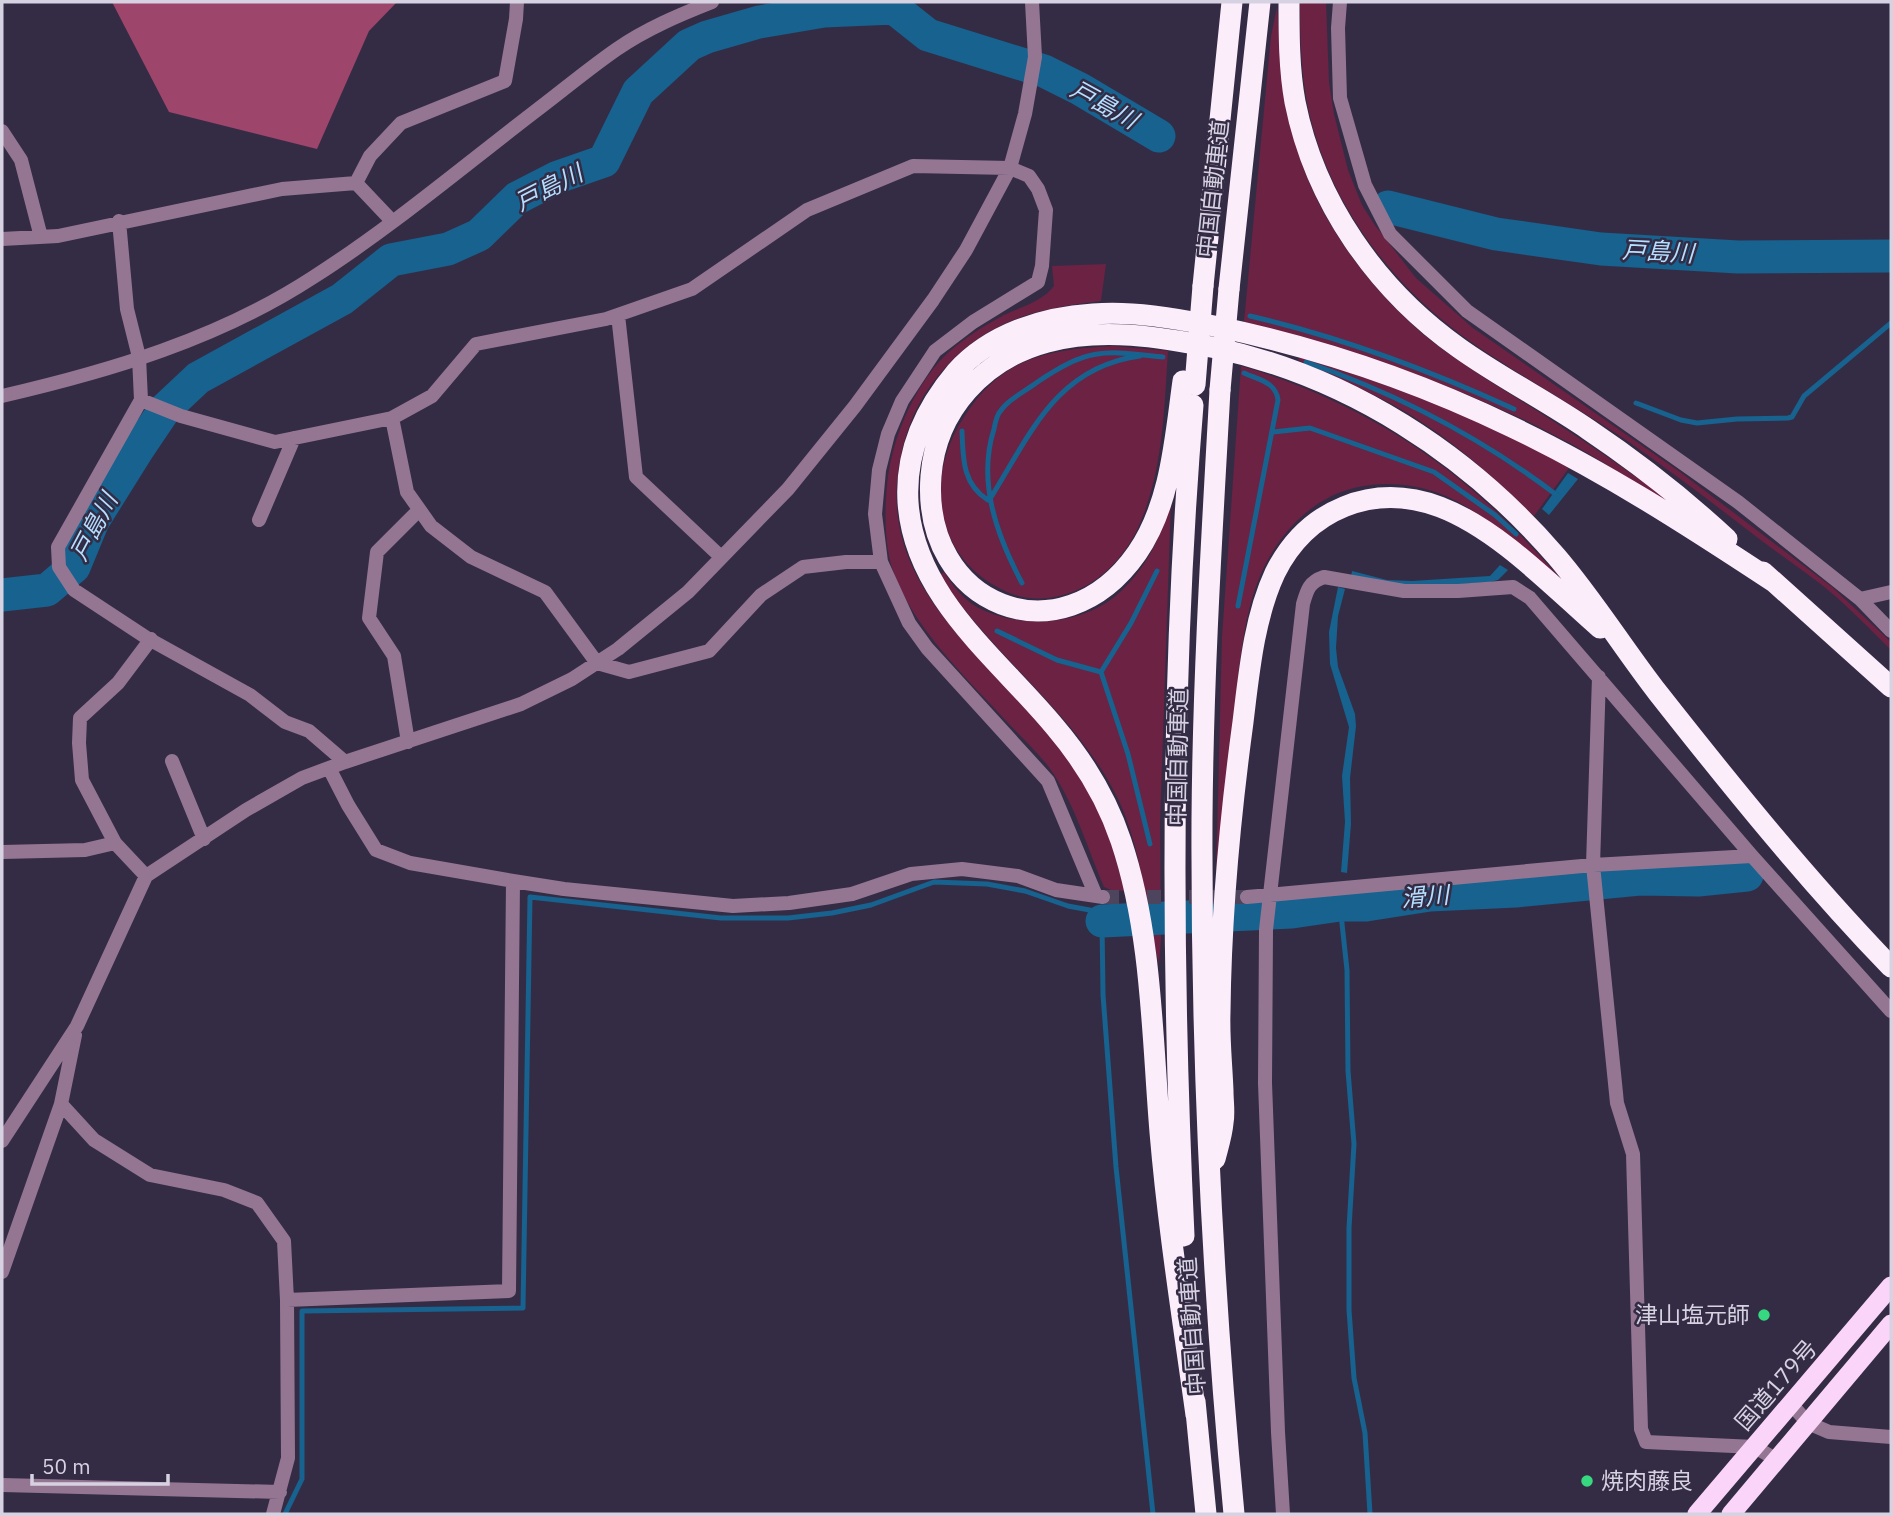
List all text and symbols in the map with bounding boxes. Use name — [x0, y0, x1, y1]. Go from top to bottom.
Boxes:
water label: 戸島川 — [1065, 73, 1146, 137]
street label: 中国自動車道 — [1190, 119, 1234, 259]
water label: 戸島川 — [509, 155, 591, 218]
water label: 戸島川 — [1621, 233, 1698, 269]
water label: 戸島川 — [62, 485, 126, 566]
street label: 中国自動車道 — [1161, 688, 1193, 826]
water label: 滑川 — [1400, 878, 1453, 914]
street label: 中国自動車道 — [1171, 1256, 1211, 1396]
place label: 津山塩元師 — [1635, 1299, 1750, 1329]
marker: 津山塩元師 — [1756, 1307, 1772, 1323]
street label: 国道179号 — [1728, 1333, 1823, 1436]
scale bar — [32, 1442, 168, 1486]
text: 50 m — [42, 1452, 91, 1480]
place label: 焼肉藤良 — [1601, 1465, 1693, 1495]
marker: 焼肉藤良 — [1579, 1473, 1595, 1489]

